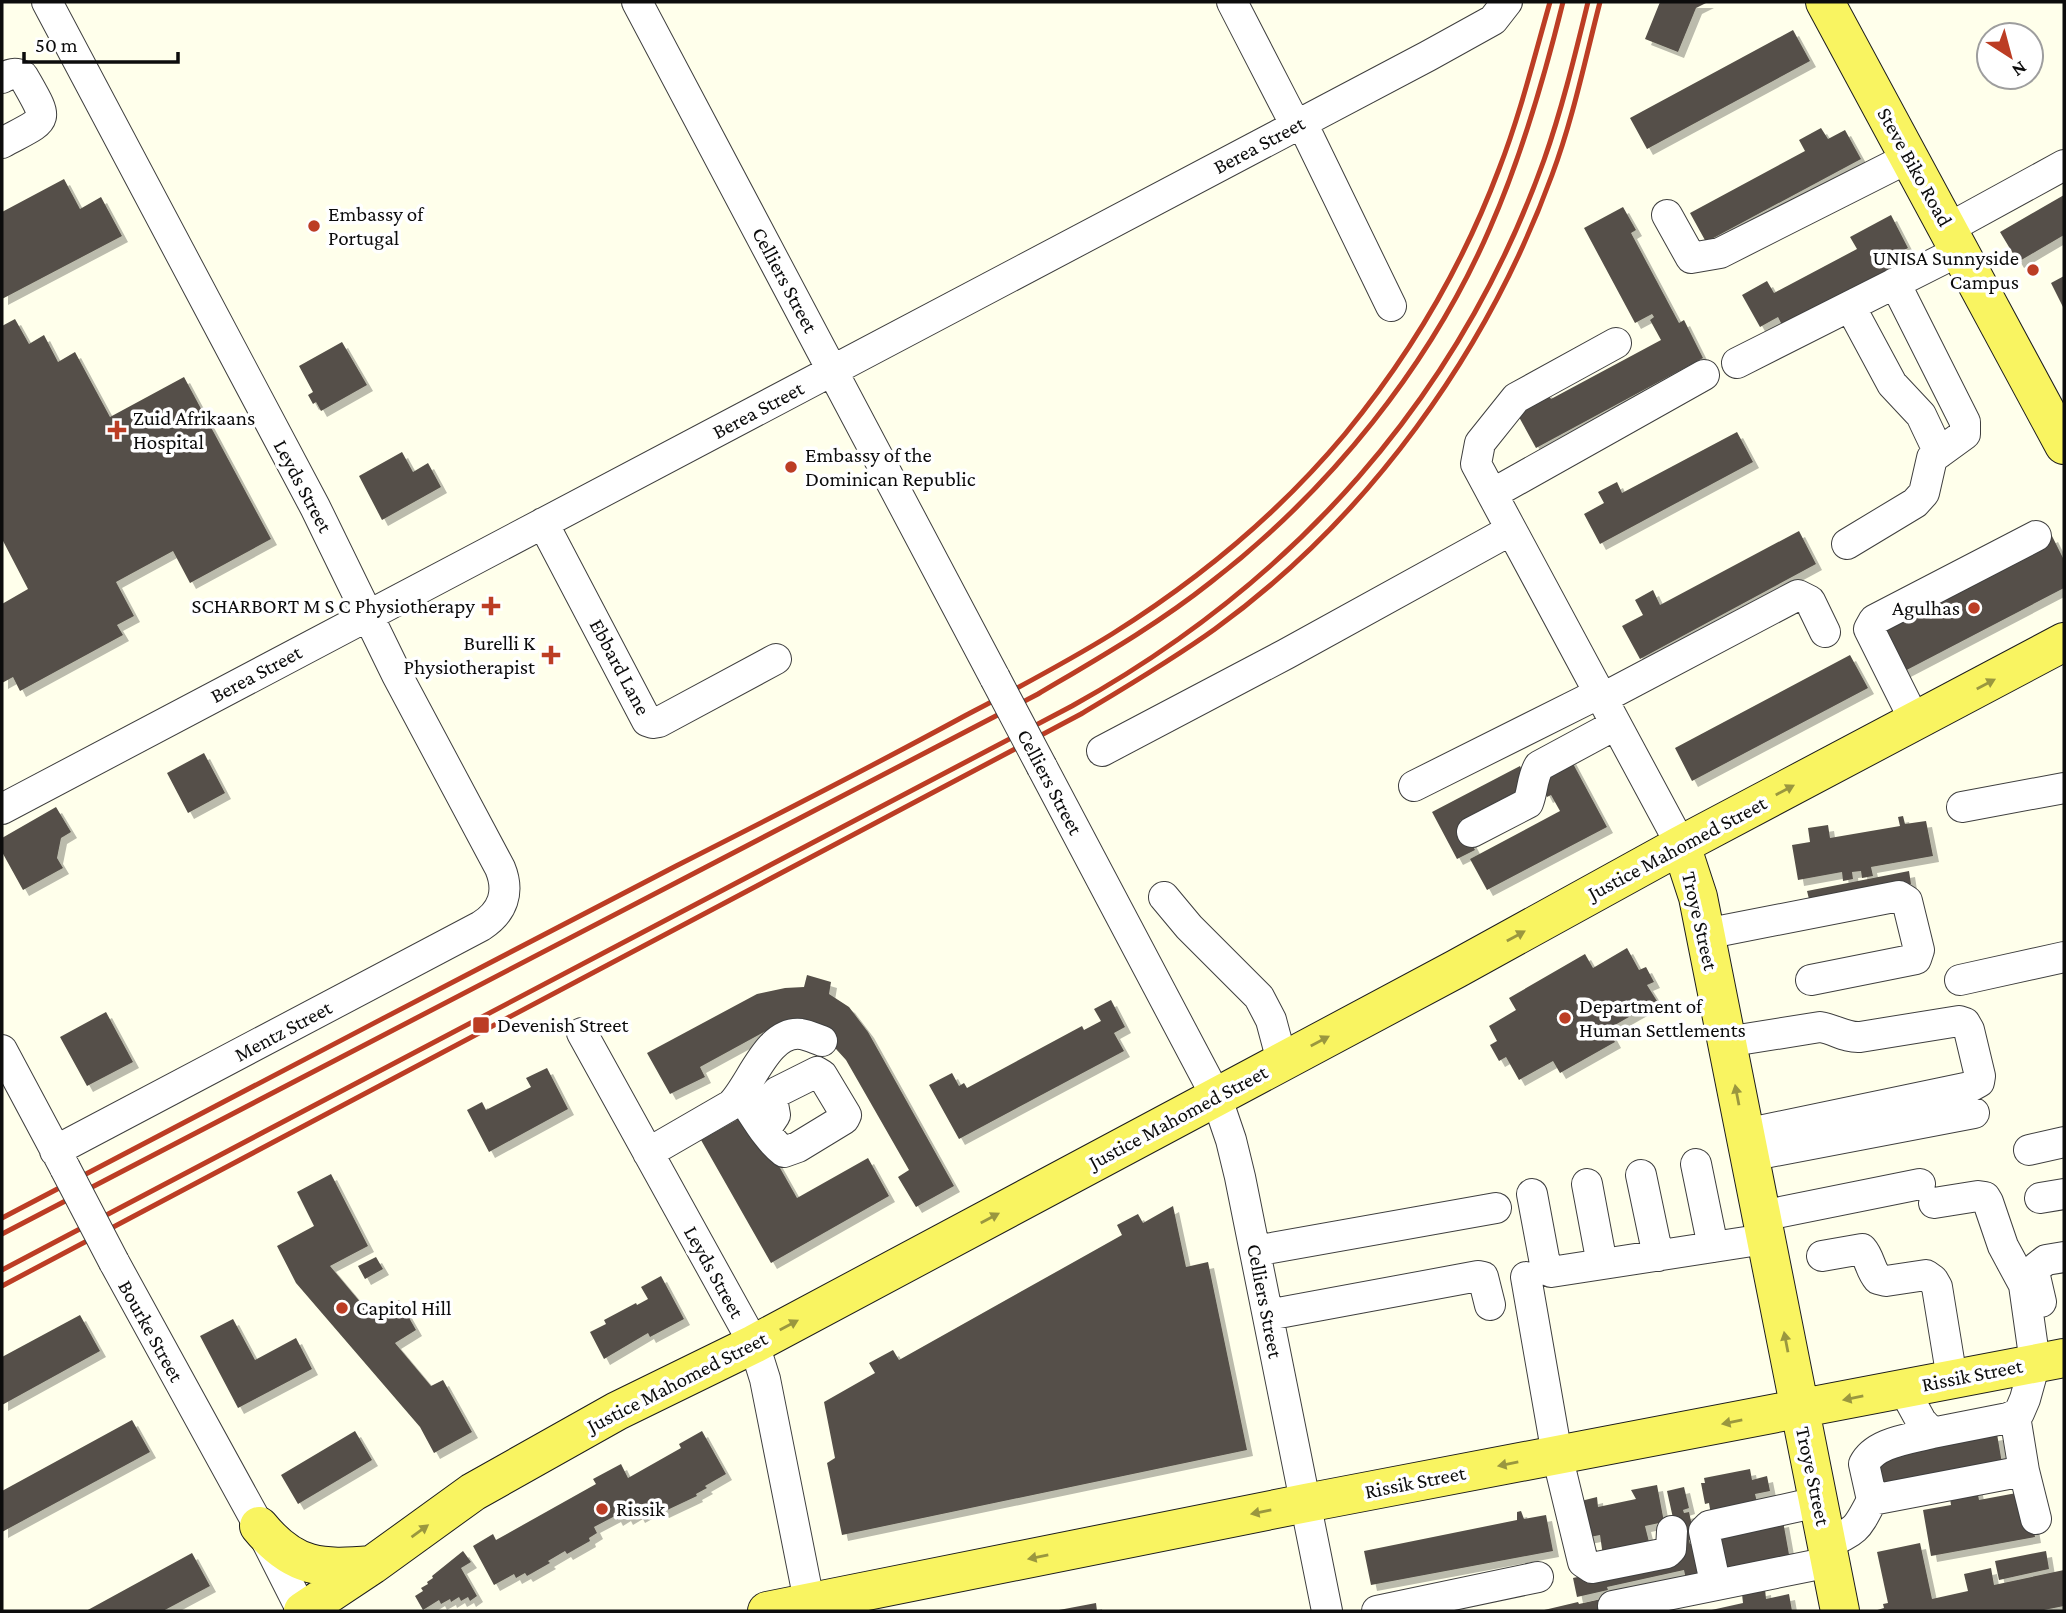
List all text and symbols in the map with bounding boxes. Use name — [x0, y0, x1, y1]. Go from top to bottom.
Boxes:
scale bar — [24, 21, 178, 65]
north arrow — [1975, 21, 2045, 91]
text: 50 m — [35, 33, 78, 57]
text: N — [2008, 57, 2031, 82]
street label: Steve Biko Road — [1872, 103, 1958, 231]
street label: Berea Street — [1209, 110, 1310, 179]
place label: Embassy of Portugal — [328, 202, 425, 250]
marker: Embassy of Portugal — [306, 218, 322, 234]
street label: Celliers Street — [747, 223, 823, 338]
place label: UNISA Sunnyside Campus — [1872, 246, 2019, 294]
marker: UNISA Sunnyside Campus — [2025, 262, 2041, 278]
street label: Berea Street — [708, 375, 809, 444]
place label: Zuid Afrikaans Hospital — [133, 406, 255, 454]
marker: Zuid Afrikaans Hospital — [107, 420, 127, 440]
street label: Leyds Street — [269, 436, 338, 537]
place label: Embassy of the Dominican Republic — [805, 443, 976, 491]
marker: Embassy of the Dominican Republic — [783, 459, 799, 475]
place label: SCHARBORT M S C Physiotherapy — [192, 594, 475, 618]
marker: SCHARBORT M S C Physiotherapy — [481, 596, 501, 616]
place label: Agulhas — [1892, 596, 1960, 620]
marker: Agulhas — [1966, 600, 1982, 616]
street label: Ebbard Lane — [585, 615, 655, 719]
place label: Burelli K Physiotherapist — [404, 631, 536, 679]
street label: Berea Street — [206, 639, 307, 708]
marker: Burelli K Physiotherapist — [541, 645, 561, 665]
one-way arrow — [1976, 678, 1996, 689]
street label: Celliers Street — [1012, 725, 1088, 840]
one-way arrow — [1775, 784, 1795, 796]
street label: Justice Mahomed Street — [1582, 790, 1771, 906]
street label: Troye Street — [1677, 869, 1723, 974]
one-way arrow — [1506, 930, 1526, 942]
place label: Department of Human Settlements — [1579, 994, 1746, 1042]
street label: Mentz Street — [230, 995, 337, 1067]
marker: Department of Human Settlements — [1557, 1010, 1573, 1026]
place label: Devenish Street — [497, 1013, 629, 1037]
marker: Devenish Street — [471, 1015, 491, 1035]
one-way arrow — [1310, 1035, 1330, 1047]
street label: Justice Mahomed Street — [1083, 1059, 1272, 1175]
one-way arrow — [1731, 1084, 1742, 1106]
one-way arrow — [980, 1212, 1000, 1223]
street label: Leyds Street — [679, 1222, 750, 1323]
street label: Celliers Street — [1242, 1242, 1288, 1361]
street label: Bourke Street — [113, 1276, 189, 1387]
place label: Capitol Hill — [356, 1296, 452, 1320]
marker: Capitol Hill — [334, 1300, 350, 1316]
one-way arrow — [779, 1319, 799, 1331]
street label: Justice Mahomed Street — [581, 1326, 772, 1439]
one-way arrow — [1780, 1331, 1791, 1353]
street label: Rissik Street — [1920, 1353, 2026, 1397]
one-way arrow — [1842, 1393, 1864, 1404]
one-way arrow — [1721, 1416, 1743, 1427]
street label: Troye Street — [1791, 1424, 1835, 1529]
one-way arrow — [1497, 1459, 1519, 1470]
street label: Rissik Street — [1363, 1460, 1469, 1504]
place label: Rissik — [616, 1497, 665, 1521]
marker: Rissik — [594, 1501, 610, 1517]
one-way arrow — [1250, 1507, 1272, 1518]
one-way arrow — [411, 1524, 429, 1538]
one-way arrow — [1027, 1552, 1049, 1563]

